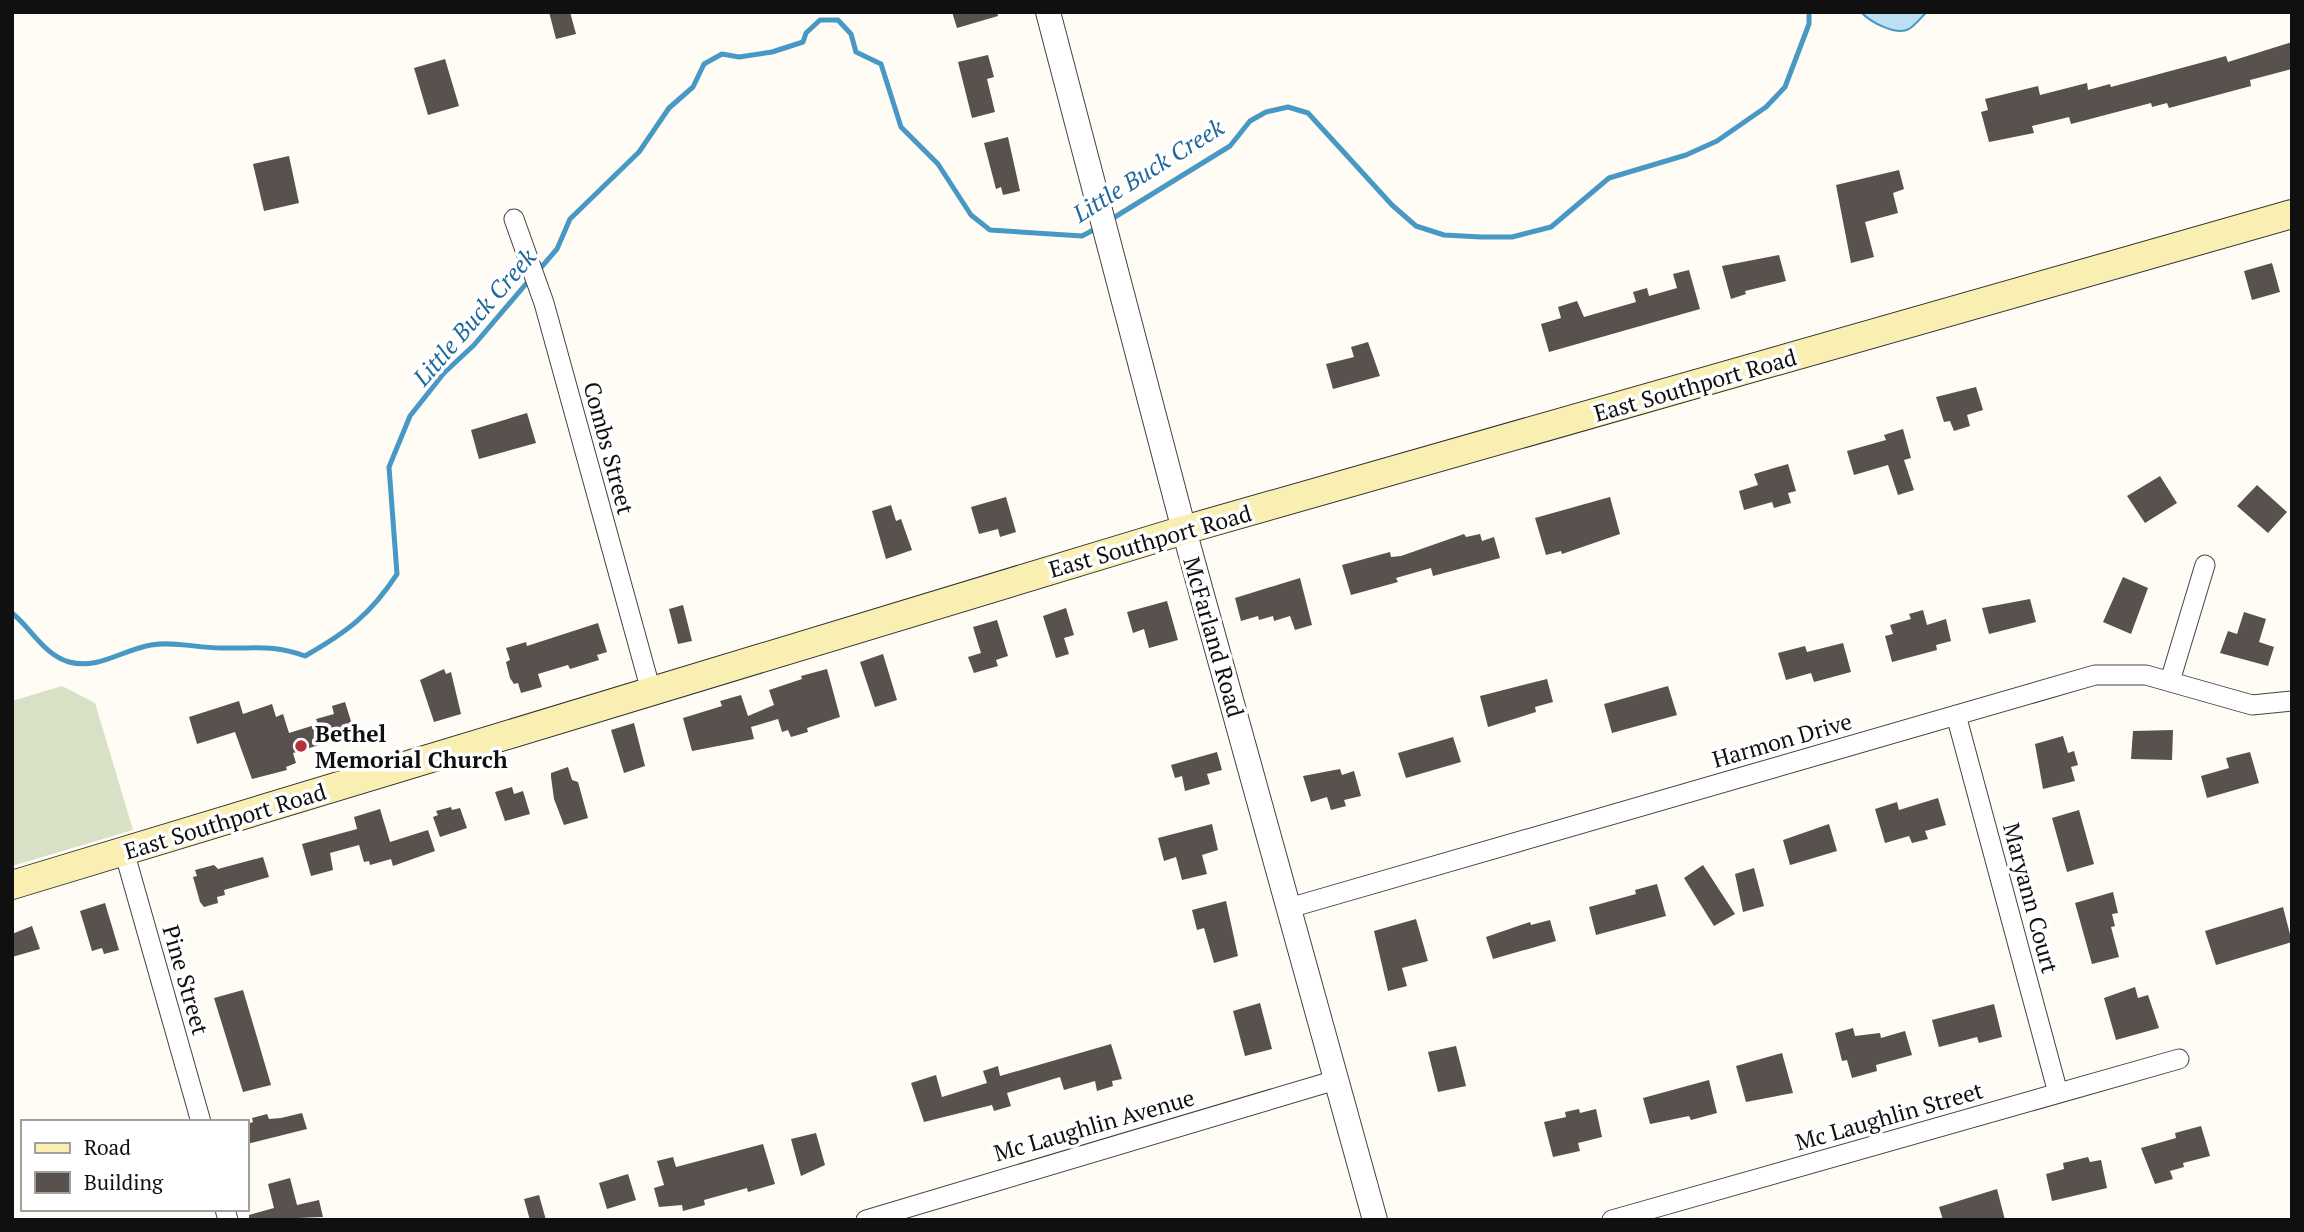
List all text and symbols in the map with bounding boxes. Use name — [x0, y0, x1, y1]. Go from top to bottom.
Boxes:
water label: Little Buck Creek — [1066, 111, 1230, 230]
water label: Little Buck Creek — [405, 241, 543, 393]
street label: East Southport Road — [1590, 341, 1800, 429]
street label: Combs Street — [576, 378, 642, 518]
street label: East Southport Road — [1045, 497, 1255, 585]
street label: McFarland Road — [1176, 553, 1252, 721]
street label: Harmon Drive — [1709, 705, 1855, 775]
place label: Bethel Memorial Church — [315, 718, 508, 775]
marker: Bethel Memorial Church — [293, 738, 309, 754]
street label: East Southport Road — [120, 776, 330, 866]
street label: Maryann Court — [1996, 819, 2066, 977]
street label: Pine Street — [156, 921, 217, 1039]
street label: Mc Laughlin Street — [1792, 1074, 1987, 1158]
street label: Mc Laughlin Avenue — [990, 1082, 1198, 1168]
legend — [21, 1120, 248, 1211]
text: Road — [84, 1133, 131, 1161]
text: Building — [84, 1168, 164, 1196]

